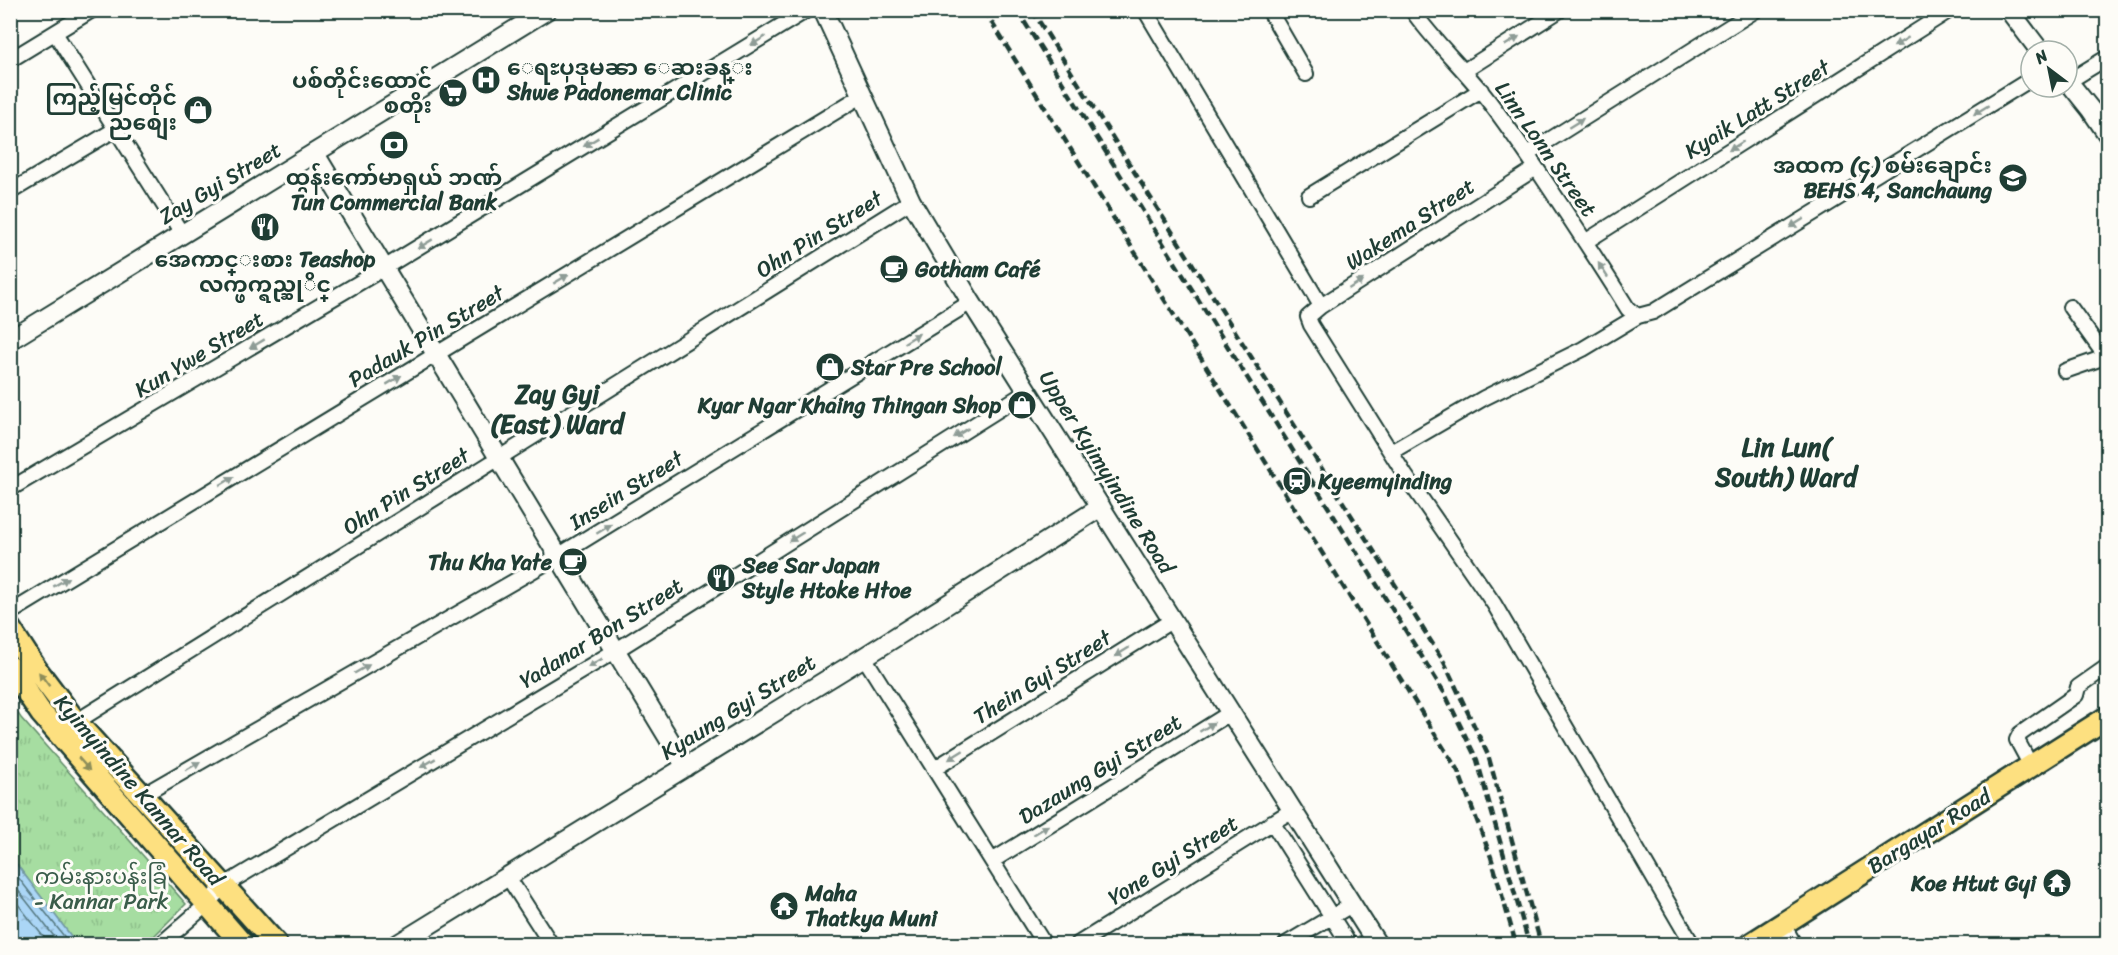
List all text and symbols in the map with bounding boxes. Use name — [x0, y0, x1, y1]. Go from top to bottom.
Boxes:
one-way arrow — [749, 35, 766, 46]
one-way arrow — [1504, 36, 1520, 47]
one-way arrow — [1893, 36, 1909, 47]
north arrow — [2019, 39, 2079, 99]
text: N — [2028, 41, 2054, 72]
place label: ေရႊပုဒုမၼာ ေဆးခန္း Shwe Padonemar Clinic — [506, 48, 753, 112]
street label: Kyaik Latt Street — [1676, 48, 1839, 170]
place label: ပစ်တိုင်းထောင် စတိုး — [292, 61, 432, 125]
hospital icon: ေရႊပုဒုမၼာ ေဆးခန္း Shwe Padonemar Clinic — [470, 64, 502, 96]
street label: Linn Lonn Street — [1484, 73, 1608, 226]
supermarket icon: ပစ်တိုင်းထောင် စတိုး — [437, 77, 469, 109]
place label: ကြည့်မြင်တိုင် ညစျေး — [45, 78, 177, 142]
shop icon: ကြည့်မြင်တိုင် ညစျေး — [182, 94, 214, 126]
one-way arrow — [1973, 104, 1989, 115]
one-way arrow — [1568, 118, 1584, 129]
bank icon: ထွန်းကော်မာရှယ် ဘဏ် Tun Commercial Bank — [378, 129, 410, 161]
street label: Zay Gyi Street — [151, 130, 290, 235]
one-way arrow — [583, 137, 599, 148]
one-way arrow — [1728, 141, 1744, 152]
place label: အထက (၄) စမ်းချောင်း BEHS 4, Sanchaung — [1773, 146, 1992, 210]
place label: ထွန်းကော်မာရှယ် ဘဏ် Tun Commercial Bank — [286, 158, 502, 222]
school or university icon: အထက (၄) စမ်းချောင်း BEHS 4, Sanchaung — [1997, 162, 2029, 194]
street label: Wakema Street — [1337, 167, 1483, 281]
street label: Ohn Pin Street — [748, 179, 891, 289]
restaurant icon: အေကာင္းစား Teashop လက္ဖက္ရည္ဆုိင္ — [249, 211, 281, 243]
one-way arrow — [1789, 217, 1805, 228]
one-way arrow — [416, 238, 433, 249]
place label: အေကာင္းစား Teashop လက္ဖက္ရည္ဆုိင္ — [155, 240, 376, 304]
place label: Gotham Café — [914, 250, 1041, 289]
cafe icon: Gotham Café — [878, 253, 910, 285]
one-way arrow — [1598, 262, 1609, 278]
street label: Padauk Pin Street — [340, 273, 513, 398]
one-way arrow — [553, 273, 569, 284]
one-way arrow — [1347, 278, 1364, 289]
street label: Kun Ywe Street — [126, 299, 272, 408]
one-way arrow — [904, 332, 920, 343]
one-way arrow — [249, 338, 265, 349]
place label: Star Pre School — [850, 348, 1002, 387]
shop icon: Star Pre School — [814, 351, 846, 383]
street label: Upper Kyimyindine Road — [1028, 362, 1186, 583]
district label: Zay Gyi (East) Ward — [490, 371, 626, 447]
one-way arrow — [386, 375, 402, 386]
place label: Kyar Ngar Khaing Thingan Shop — [697, 386, 1001, 425]
shop icon: Kyar Ngar Khaing Thingan Shop — [1006, 389, 1038, 421]
district label: Lin Lun( South) Ward — [1714, 424, 1859, 500]
one-way arrow — [953, 427, 969, 438]
street label: Ohn Pin Street — [335, 436, 478, 546]
street label: Insein Street — [560, 439, 692, 541]
place label: Kyeemyinding — [1317, 462, 1452, 501]
station icon: Kyeemyinding — [1281, 465, 1313, 497]
one-way arrow — [219, 476, 235, 487]
one-way arrow — [596, 523, 612, 534]
one-way arrow — [788, 531, 804, 542]
place label: Thu Kha Yate — [428, 543, 553, 582]
cafe icon: Thu Kha Yate — [557, 546, 589, 578]
place label: See Sar Japan Style Htoke Htoe — [741, 546, 912, 610]
restaurant icon: See Sar Japan Style Htoke Htoe — [705, 562, 737, 594]
street label: Yadanar Bon Street — [511, 567, 691, 699]
one-way arrow — [52, 577, 69, 588]
street label: Thein Gyi Street — [965, 618, 1120, 735]
street label: Kyaung Gyi Street — [652, 643, 824, 771]
one-way arrow — [1114, 646, 1130, 657]
one-way arrow — [587, 657, 603, 668]
one-way arrow — [354, 664, 371, 674]
one-way arrow — [38, 672, 50, 687]
street label: Kyimyindine Kannar Road — [44, 685, 235, 896]
street label: Dazaung Gyi Street — [1010, 703, 1190, 835]
one-way arrow — [1199, 721, 1215, 732]
one-way arrow — [949, 749, 965, 761]
one-way arrow — [77, 756, 90, 771]
one-way arrow — [419, 758, 436, 768]
one-way arrow — [185, 761, 202, 771]
street label: Bargayar Road — [1859, 777, 2000, 885]
street label: Yone Gyi Street — [1100, 804, 1247, 916]
one-way arrow — [1033, 824, 1050, 835]
park label: ကမ်းနားပန်းခြံ - Kannar Park — [34, 857, 169, 921]
place label: Koe Htut Gyi — [1910, 864, 2038, 903]
temple icon: Koe Htut Gyi — [2041, 867, 2073, 899]
place label: Maha Thatkya Muni — [804, 874, 939, 938]
temple icon: Maha Thatkya Muni — [768, 890, 800, 922]

